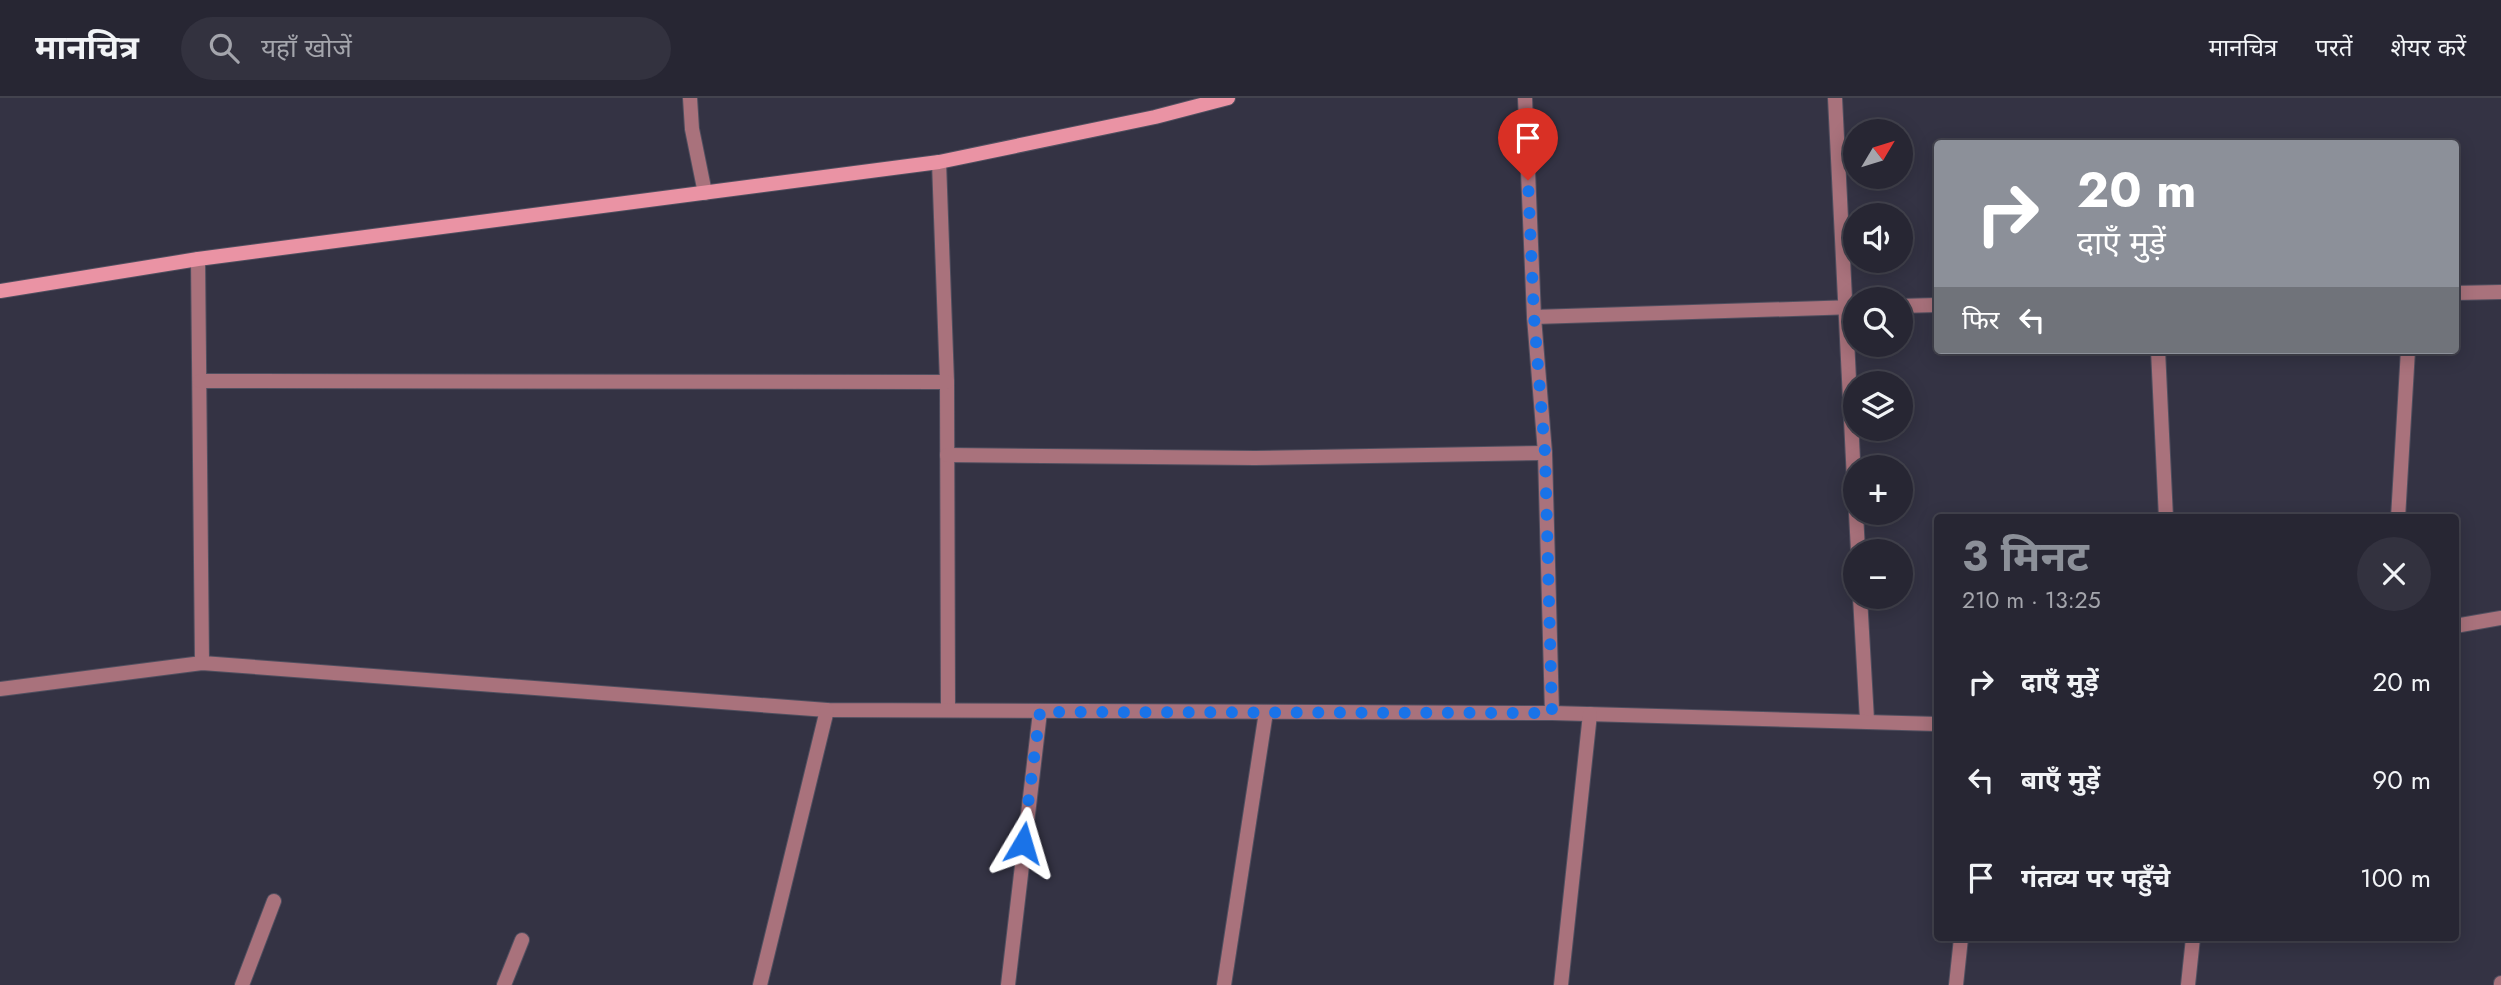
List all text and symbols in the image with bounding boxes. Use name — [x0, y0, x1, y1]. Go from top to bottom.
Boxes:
search box — [181, 17, 671, 80]
text: मानचित्र — [35, 24, 139, 71]
icon: search — [205, 29, 243, 67]
text: यहाँ खोजें — [261, 29, 352, 67]
text: मानचित्र — [2209, 30, 2277, 65]
text: परतें — [2315, 30, 2352, 65]
text: शेयर करें — [2390, 30, 2466, 65]
pin — [1498, 108, 1558, 180]
icon: arrive — [1509, 119, 1547, 157]
north arrow — [1843, 119, 1913, 189]
map controls — [1843, 119, 1913, 609]
text: 20 m — [2077, 155, 2196, 225]
icon: right — [1962, 168, 2053, 259]
button: sound — [1843, 203, 1913, 273]
text: दाएँ मुड़ें — [2077, 220, 2166, 266]
button: search — [1843, 287, 1913, 357]
text: फिर — [1962, 301, 1999, 339]
icon: left — [2013, 301, 2051, 339]
button: layers — [1843, 371, 1913, 441]
button: + — [1843, 455, 1913, 525]
text: 3 मिनट — [1962, 526, 2089, 587]
button: close — [2357, 537, 2431, 611]
button: − — [1843, 539, 1913, 609]
text: 210 m · 13:25 — [1962, 583, 2101, 617]
icon: right — [1962, 663, 2000, 701]
text: दाएँ मुड़ें — [2021, 663, 2099, 701]
text: 20 m — [2373, 663, 2431, 701]
icon: left — [1962, 761, 2000, 799]
text: बाएँ मुड़ें — [2021, 761, 2100, 799]
text: 90 m — [2372, 761, 2431, 799]
position arrow — [986, 806, 1060, 880]
icon: arrive — [1962, 859, 2000, 897]
text: गंतव्य पर पहुँचे — [2021, 859, 2170, 897]
text: 100 m — [2360, 859, 2431, 897]

